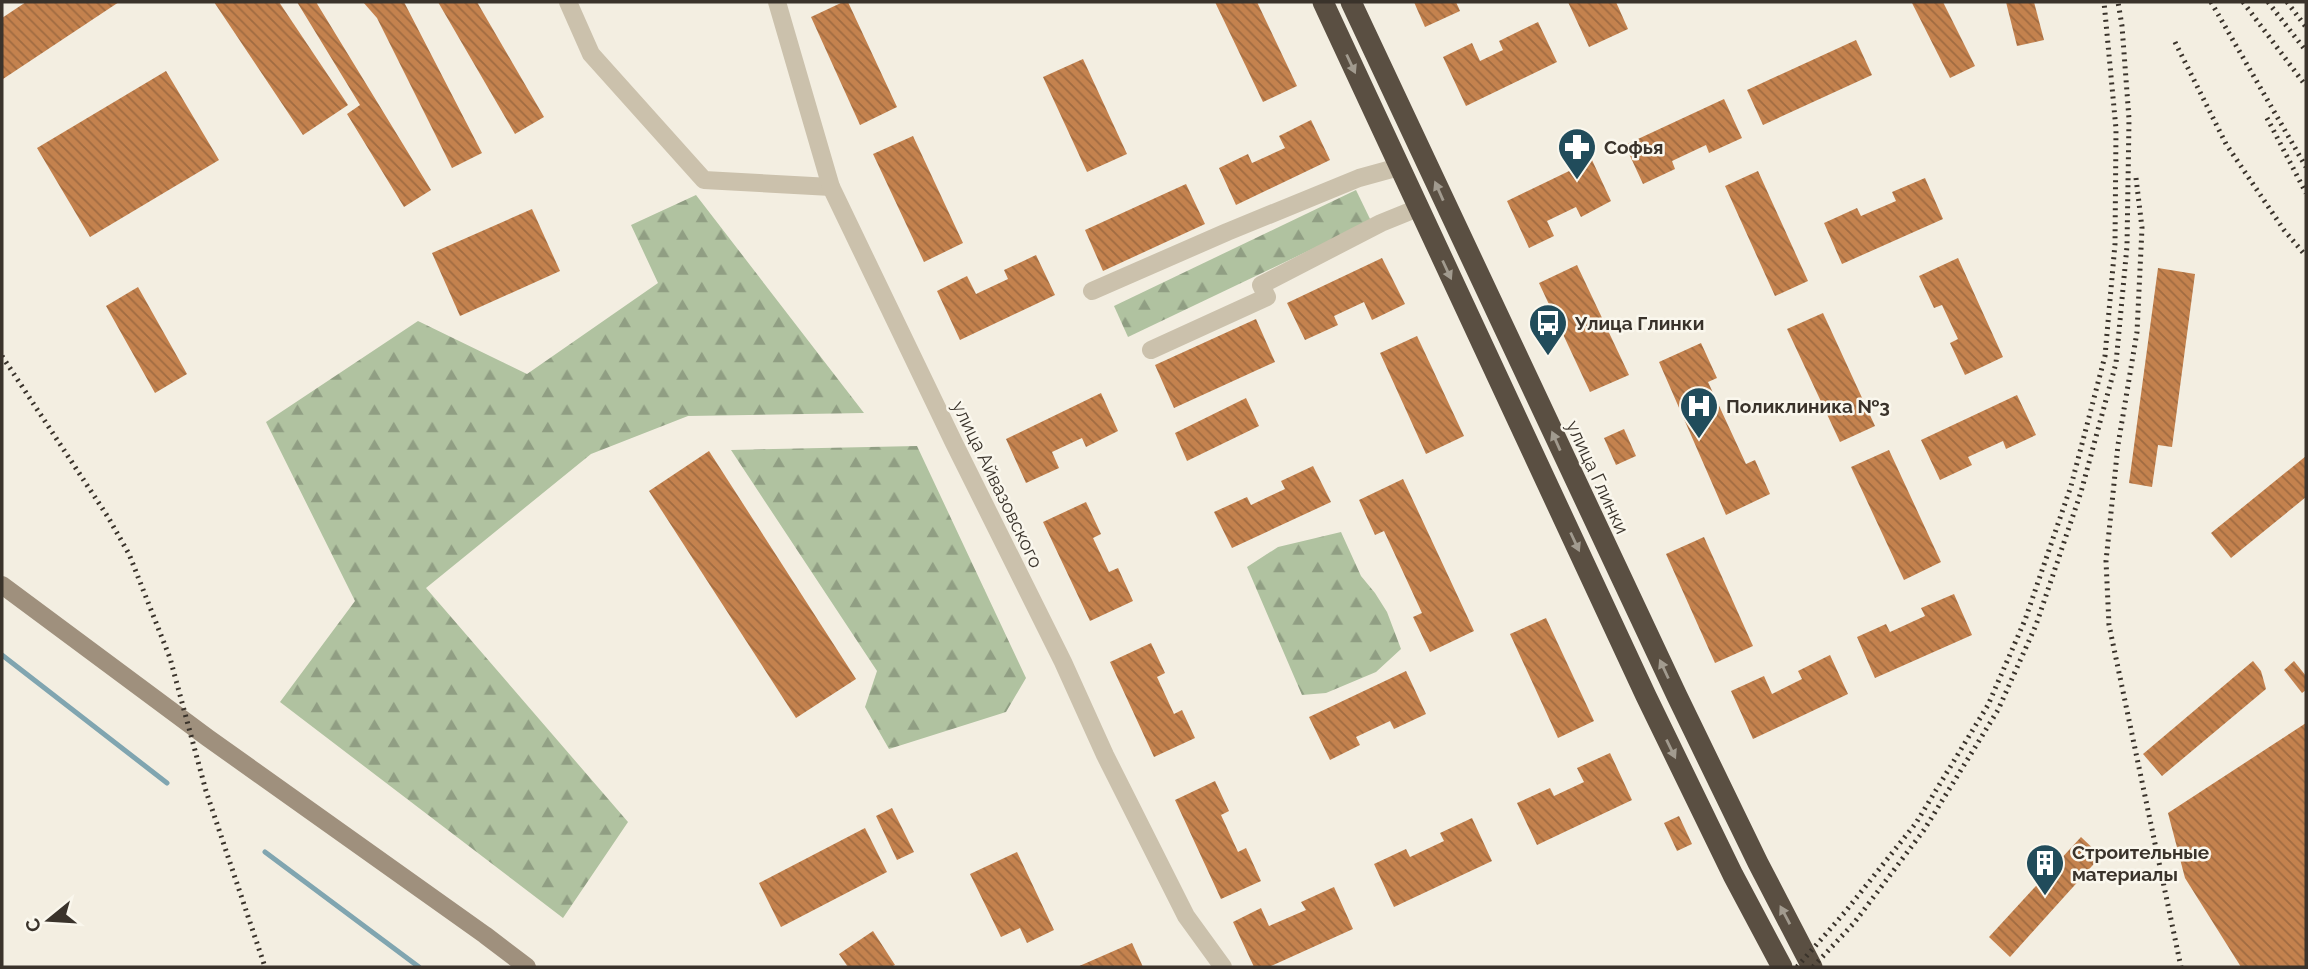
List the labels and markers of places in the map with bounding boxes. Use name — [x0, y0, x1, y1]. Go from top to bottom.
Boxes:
pharmacy icon: Софья — [1556, 126, 1598, 181]
place label: Софья — [1604, 136, 1663, 158]
bus stop icon: Улица Глинки — [1527, 302, 1569, 357]
place label: Улица Глинки — [1574, 312, 1704, 334]
hospital icon: Поликлиника №3 — [1678, 385, 1720, 440]
place label: Поликлиника №3 — [1726, 395, 1890, 417]
place label: Строительные материалы — [2072, 841, 2209, 885]
building icon: Строительные материалы — [2024, 842, 2066, 897]

